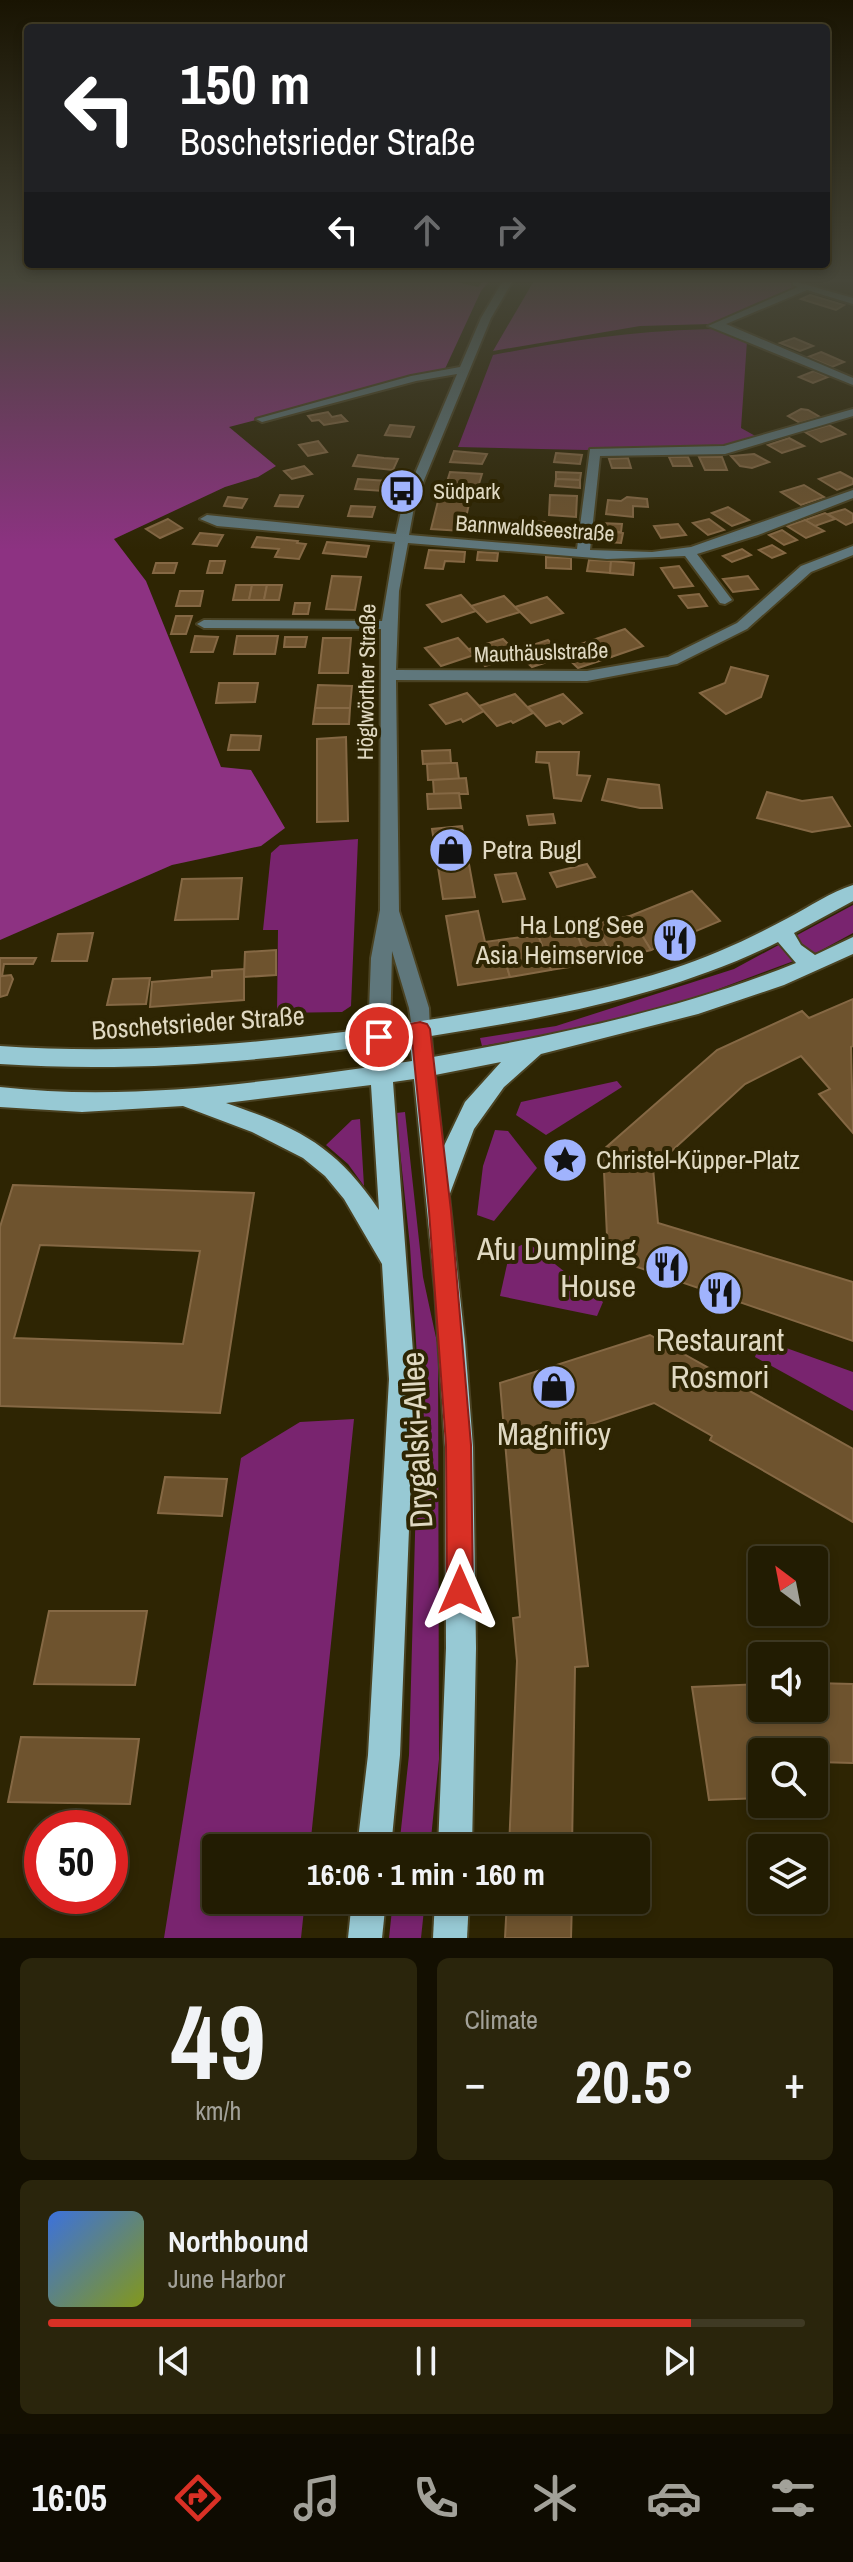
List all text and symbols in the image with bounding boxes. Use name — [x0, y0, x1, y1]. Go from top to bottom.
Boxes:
text: 150 m — [180, 46, 310, 121]
icon: left — [48, 56, 152, 160]
text: Boschetsrieder Straße — [180, 118, 475, 166]
icon: left — [321, 208, 365, 252]
icon: ahead — [405, 208, 449, 252]
icon: right — [489, 208, 533, 252]
bus stop icon: Südpark — [378, 467, 426, 515]
place label: Südpark — [433, 476, 501, 506]
street label: Bannwaldseestraße — [454, 507, 616, 549]
street label: Höglwörther Straße — [350, 604, 382, 760]
street label: Mauthäuslstraße — [473, 635, 609, 669]
shop icon: Petra Bugl — [427, 826, 475, 874]
place label: Petra Bugl — [482, 832, 582, 867]
place label: Ha Long See Asia Heimservice — [475, 907, 644, 972]
restaurant icon: Ha Long See Asia Heimservice — [651, 916, 699, 964]
street label: Boschetsrieder Straße — [90, 998, 306, 1047]
pin — [345, 1003, 413, 1071]
icon: arrive — [357, 1015, 401, 1059]
place icon: Christel-Küpper-Platz — [541, 1136, 589, 1184]
place label: Christel-Küpper-Platz — [596, 1142, 800, 1177]
place label: Afu Dumpling House — [476, 1227, 636, 1307]
restaurant icon: Afu Dumpling House — [643, 1243, 691, 1291]
restaurant icon: Restaurant Rosmori — [696, 1269, 744, 1317]
place label: Restaurant Rosmori — [656, 1318, 784, 1398]
street label: Drygalski-Allee — [390, 1351, 443, 1529]
shop icon: Magnificy — [530, 1363, 578, 1411]
place label: Magnificy — [497, 1412, 611, 1455]
north arrow — [748, 1546, 828, 1626]
map controls — [748, 1546, 828, 1914]
position arrow — [418, 1548, 502, 1632]
button: sound — [748, 1642, 828, 1722]
button: search — [748, 1738, 828, 1818]
speed limit sign: 50 — [24, 1810, 128, 1914]
button: layers — [748, 1834, 828, 1914]
text: 16:06 · 1 min · 160 m — [307, 1854, 545, 1894]
text: 49 — [171, 1971, 266, 2111]
text: Climate — [465, 2002, 538, 2037]
text: 20.5° — [575, 2041, 695, 2122]
text: − — [465, 2052, 486, 2112]
text: + — [784, 2052, 805, 2112]
text: km/h — [195, 2093, 241, 2128]
text: Northbound — [168, 2221, 309, 2261]
text: June Harbor — [168, 2261, 285, 2296]
icon: previous — [152, 2339, 196, 2383]
icon: pause — [404, 2339, 448, 2383]
icon: next — [657, 2339, 701, 2383]
icon: directions — [170, 2470, 226, 2526]
icon: music — [289, 2470, 345, 2526]
icon: phone — [408, 2470, 464, 2526]
icon: climate — [527, 2470, 583, 2526]
icon: car — [646, 2470, 702, 2526]
icon: filters — [765, 2470, 821, 2526]
text: 16:05 — [32, 2474, 107, 2522]

